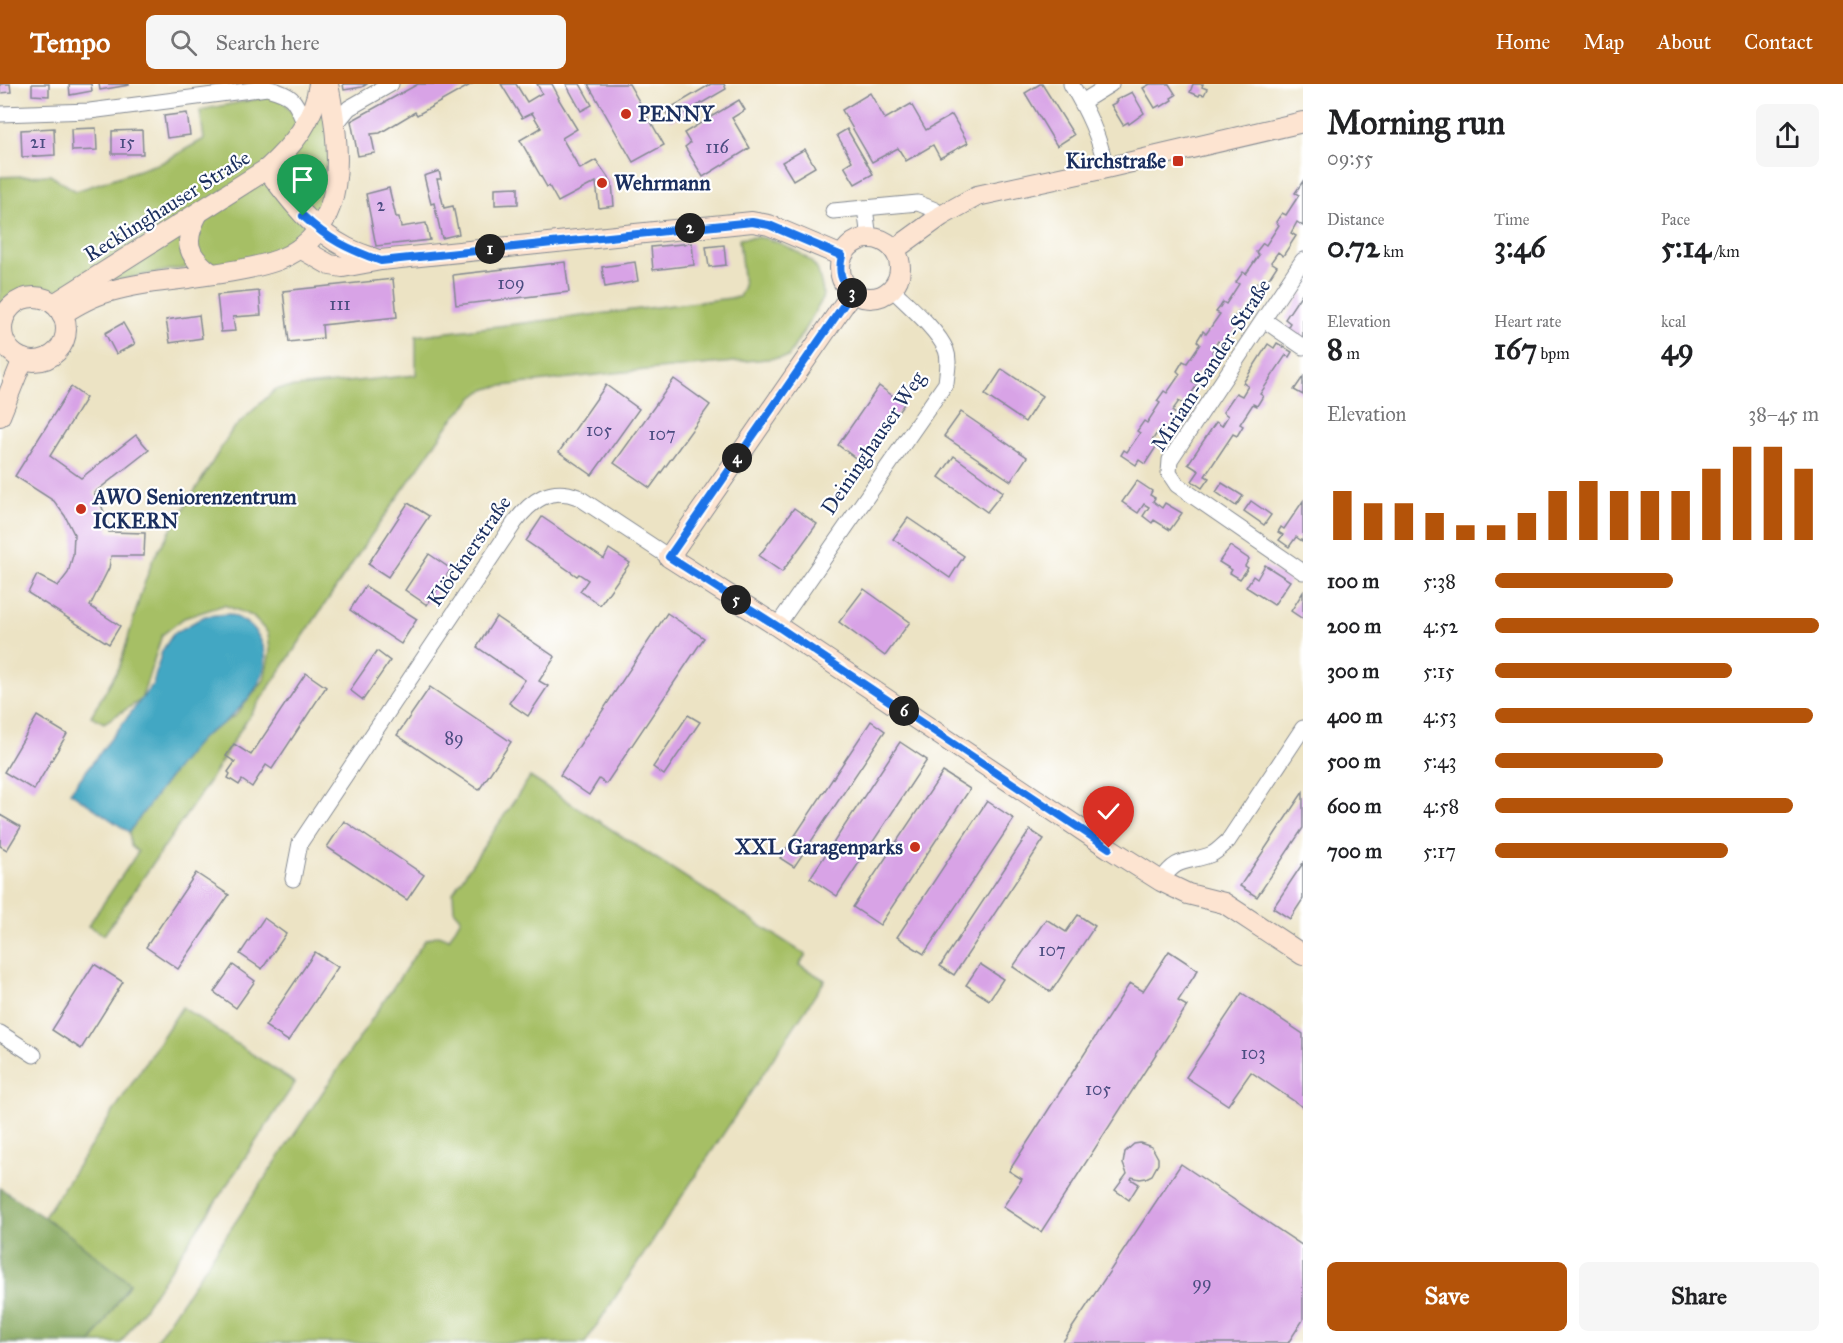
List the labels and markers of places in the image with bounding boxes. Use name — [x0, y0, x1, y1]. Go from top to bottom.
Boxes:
place label: PENNY — [638, 101, 716, 127]
marker: PENNY — [619, 107, 633, 121]
place label: Kirchstraße — [1066, 148, 1166, 174]
pin — [277, 154, 328, 216]
marker: Kirchstraße — [1171, 154, 1185, 168]
place label: Wehrmann — [614, 170, 711, 196]
marker: Wehrmann — [595, 176, 609, 190]
pin: 2 — [675, 213, 705, 243]
pin: 1 — [475, 234, 505, 264]
pin: 3 — [837, 278, 867, 308]
pin: 4 — [722, 443, 752, 473]
place label: AWO Seniorenzentrum ICKERN — [91, 484, 297, 534]
marker: AWO Seniorenzentrum ICKERN — [74, 502, 88, 516]
pin: 5 — [721, 585, 751, 615]
pin: 6 — [889, 696, 919, 726]
pin — [1083, 786, 1134, 848]
place label: XXL Garagenparks — [734, 834, 903, 860]
marker: XXL Garagenparks — [908, 840, 922, 854]

